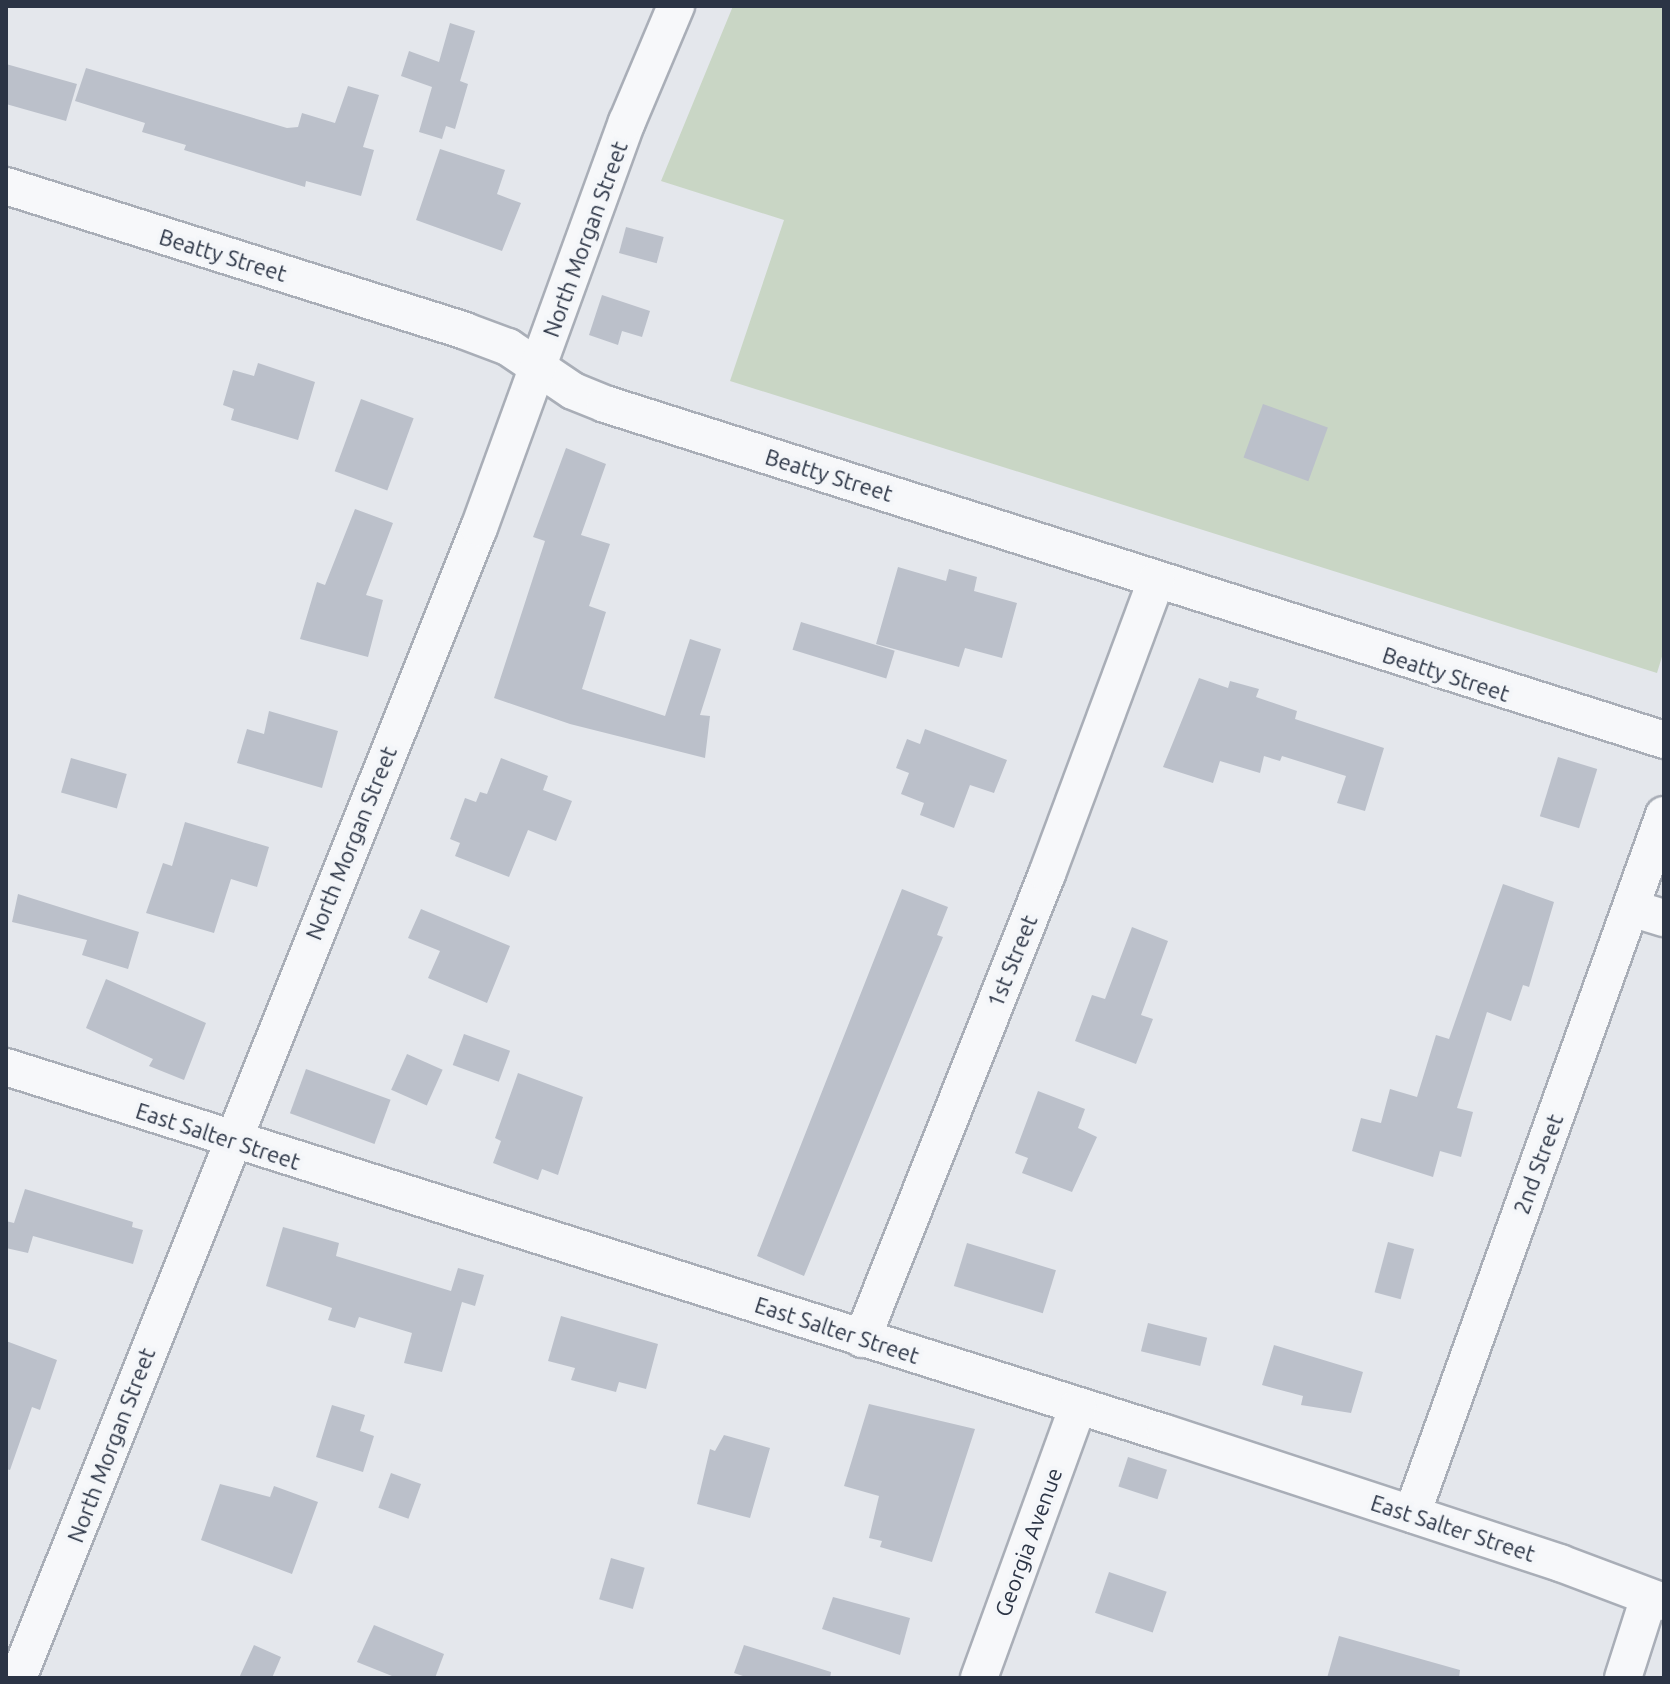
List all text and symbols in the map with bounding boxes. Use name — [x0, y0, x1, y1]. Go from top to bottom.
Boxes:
street label: North Morgan Street — [537, 137, 633, 341]
street label: Beatty Street — [156, 223, 290, 287]
street label: Beatty Street — [762, 443, 896, 507]
street label: Beatty Street — [1379, 641, 1513, 707]
street label: North Morgan Street — [300, 742, 402, 944]
street label: 1st Street — [982, 911, 1042, 1011]
street label: East Salter Street — [133, 1097, 303, 1175]
street label: 2nd Street — [1508, 1110, 1568, 1218]
street label: East Salter Street — [752, 1291, 922, 1369]
street label: North Morgan Street — [62, 1344, 160, 1546]
street label: Georgia Avenue — [989, 1464, 1067, 1620]
street label: East Salter Street — [1368, 1489, 1538, 1567]

